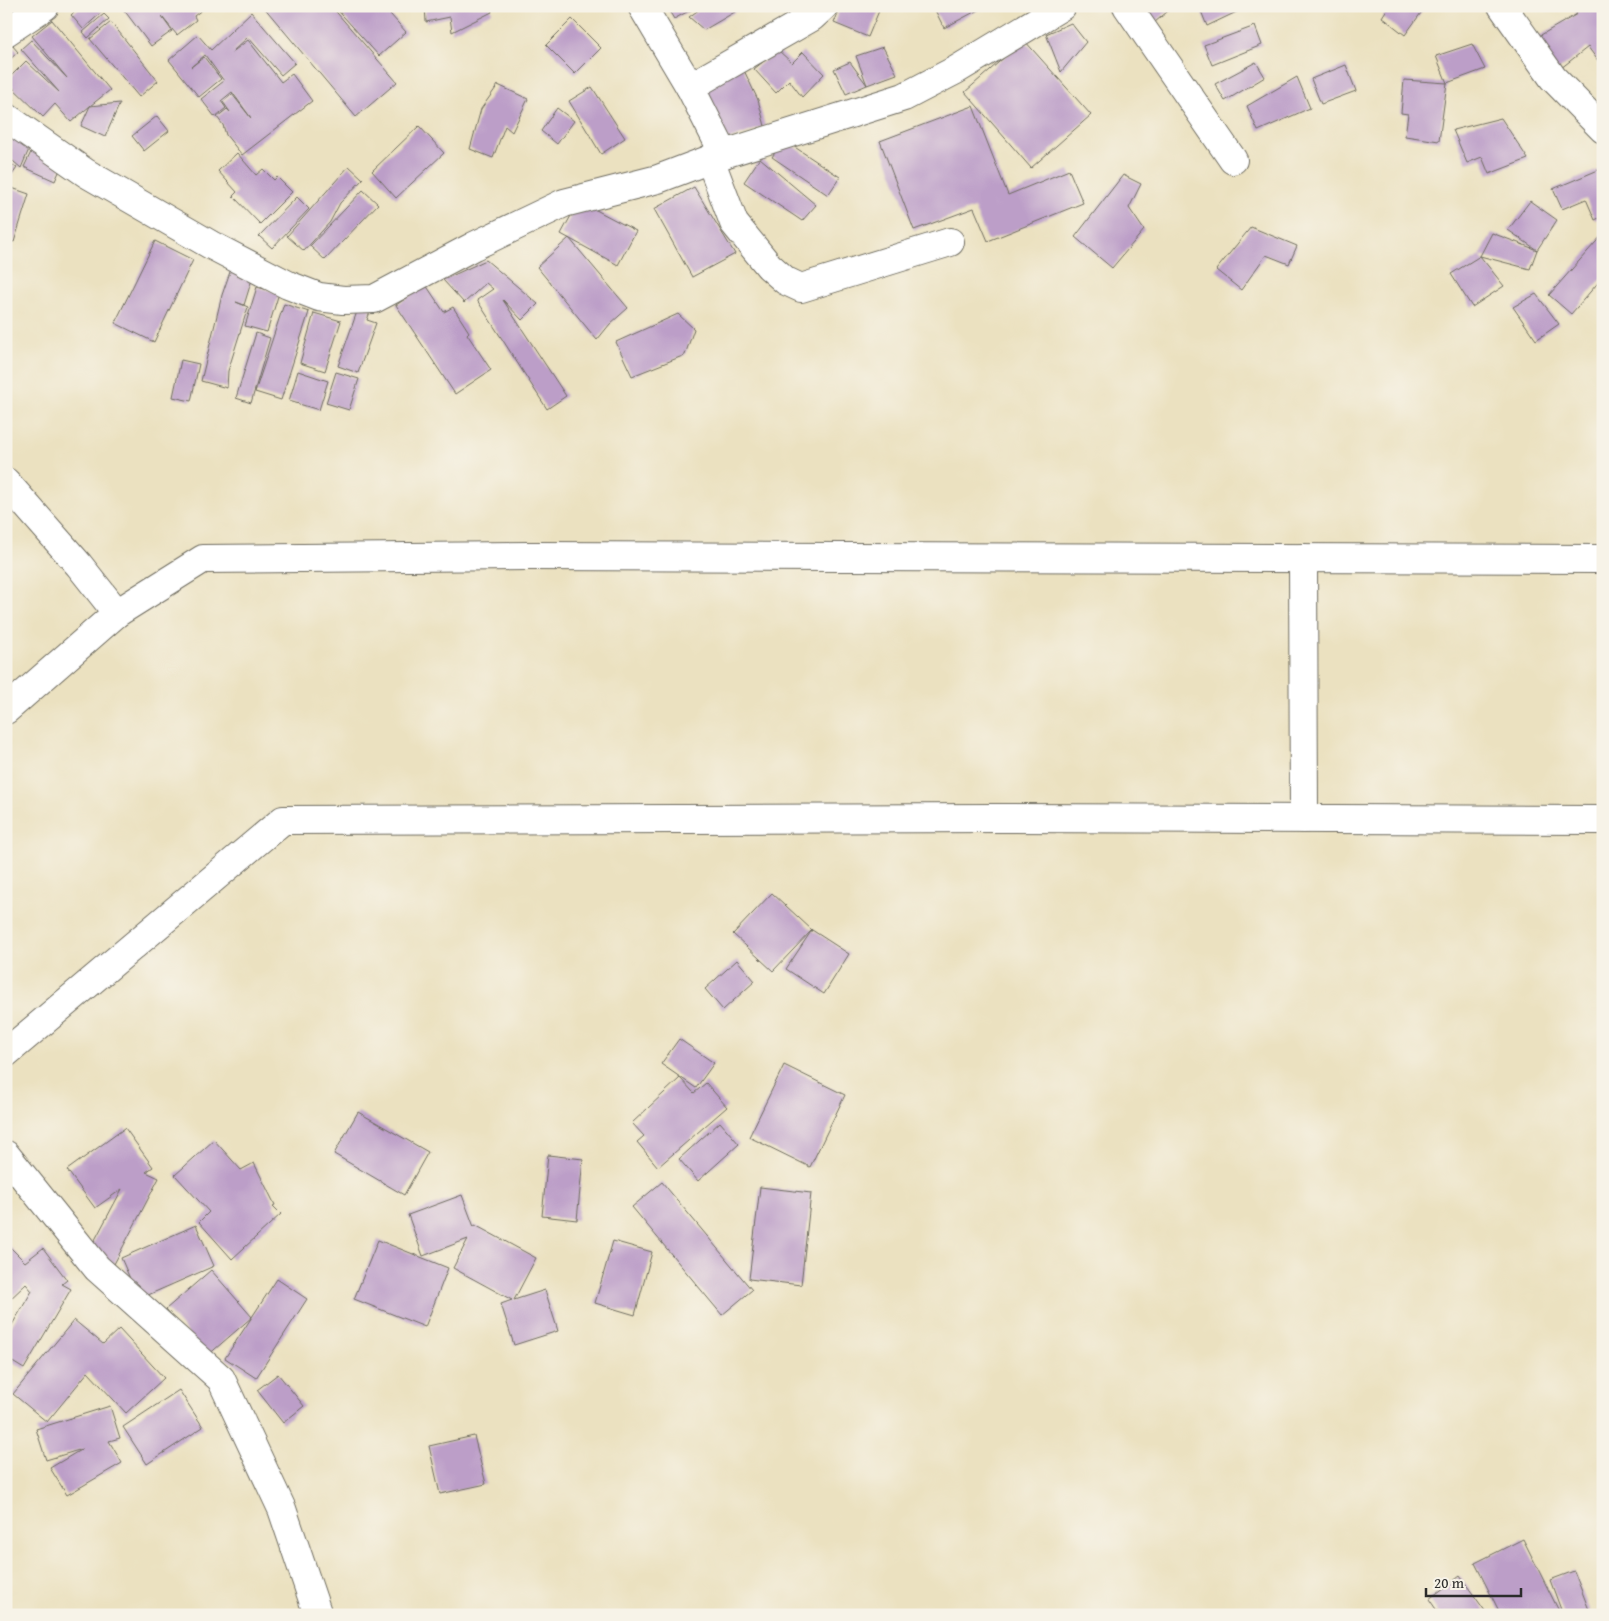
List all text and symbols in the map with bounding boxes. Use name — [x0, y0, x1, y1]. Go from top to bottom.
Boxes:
scale bar — [1426, 1566, 1522, 1598]
text: 20 m — [1434, 1572, 1465, 1593]

